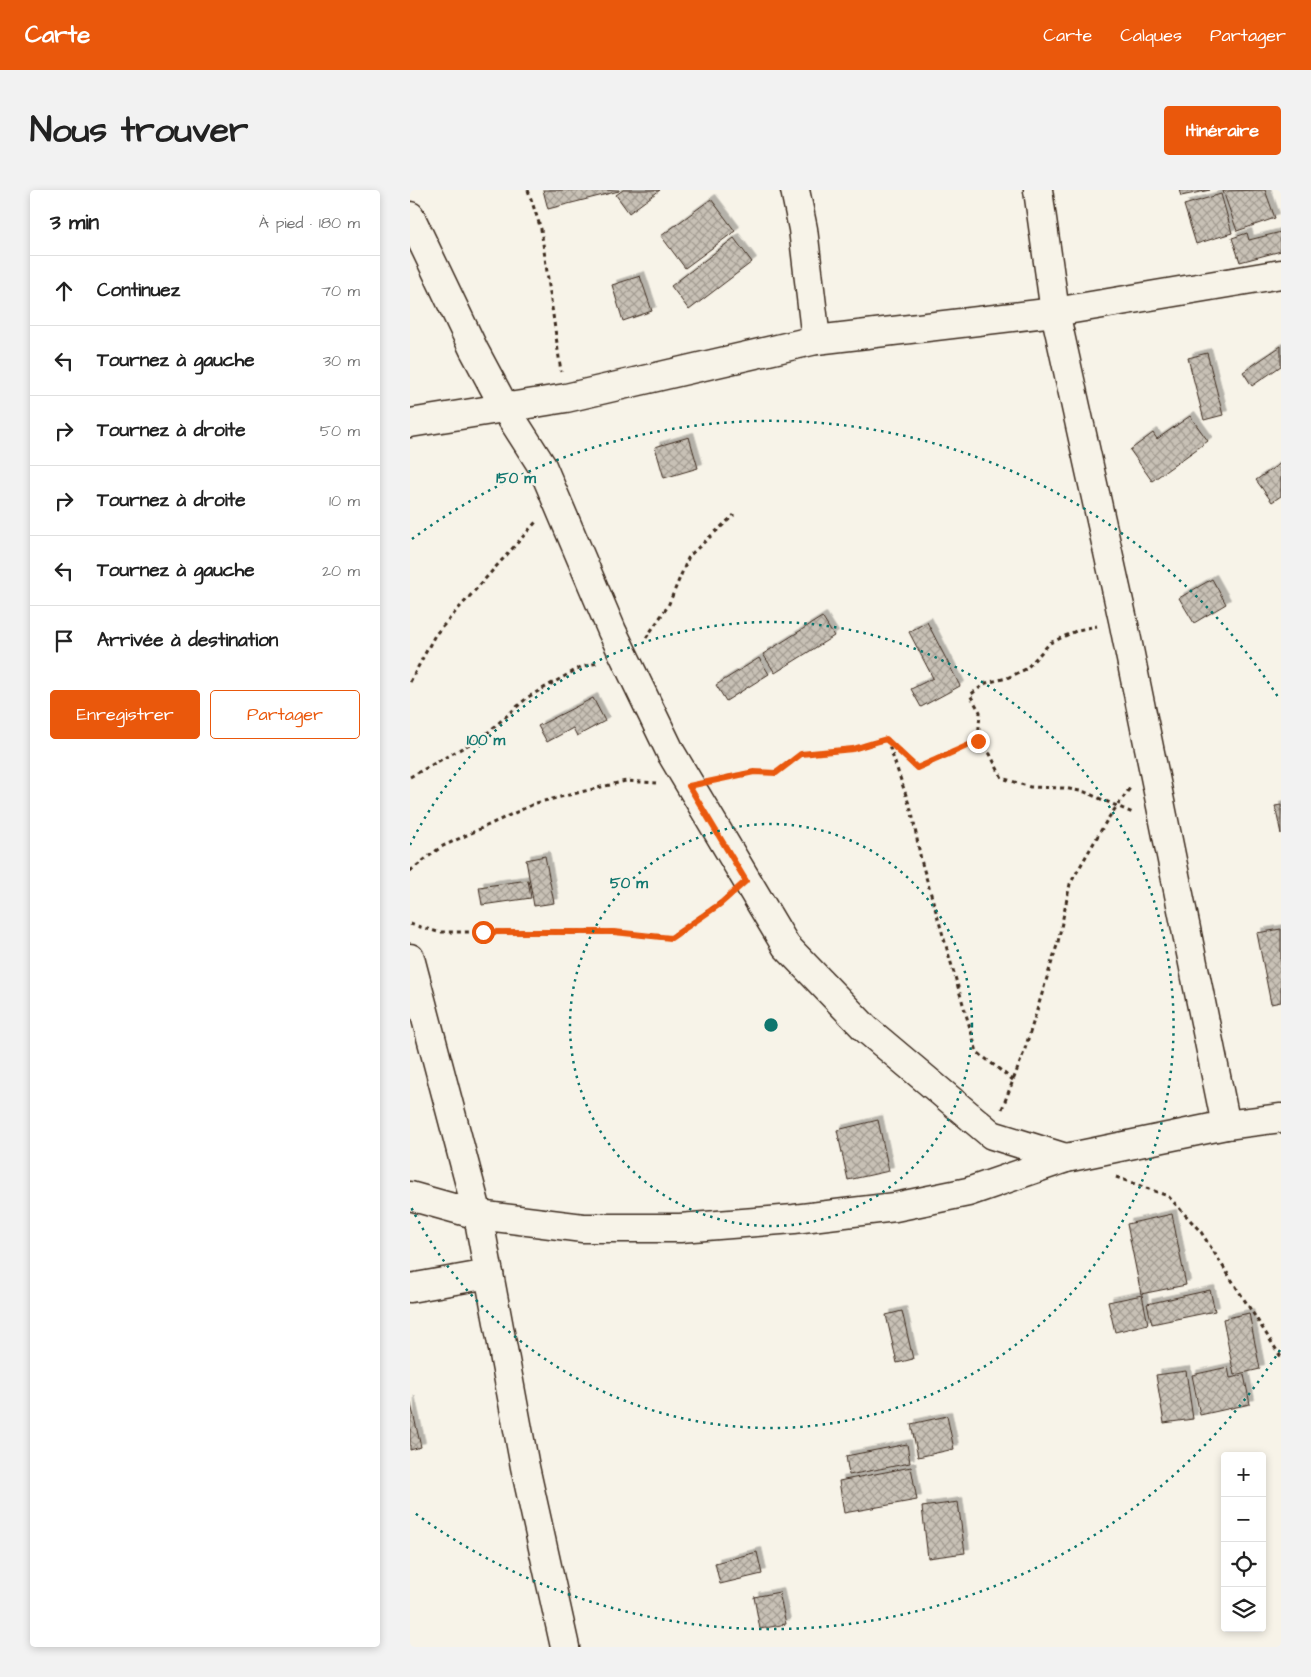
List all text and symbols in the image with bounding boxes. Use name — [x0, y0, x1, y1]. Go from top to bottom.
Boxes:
text: Carte — [25, 18, 90, 52]
text: Carte — [1043, 23, 1092, 48]
text: Calques — [1120, 23, 1182, 48]
text: Partager — [1210, 23, 1286, 48]
text: Nous trouver — [30, 106, 248, 155]
button: Itinéraire — [1164, 106, 1281, 155]
text: 3 min — [50, 208, 99, 237]
text: À pied · 180 m — [259, 212, 360, 234]
icon: ahead — [50, 277, 78, 305]
text: Continuez — [97, 277, 180, 304]
text: 70 m — [321, 280, 360, 302]
icon: left — [50, 347, 78, 375]
text: Tournez à gauche — [97, 347, 255, 374]
text: 30 m — [323, 350, 360, 372]
icon: right — [50, 417, 78, 445]
text: Tournez à droite — [97, 417, 245, 444]
text: 50 m — [320, 420, 360, 442]
text: 150 m — [496, 468, 536, 489]
icon: right — [50, 487, 78, 515]
text: Tournez à droite — [97, 487, 245, 514]
text: 10 m — [329, 490, 360, 512]
icon: left — [50, 557, 78, 585]
text: Tournez à gauche — [97, 557, 255, 584]
text: 20 m — [322, 560, 360, 582]
icon: arrive — [50, 627, 78, 655]
text: Arrivée à destination — [97, 627, 278, 654]
button: Enregistrer — [50, 690, 200, 739]
button: Partager — [210, 690, 360, 739]
text: 100 m — [467, 730, 506, 751]
route end — [967, 730, 990, 753]
text: 50 m — [610, 873, 648, 894]
route start — [472, 921, 495, 944]
centre of rings — [762, 1016, 780, 1034]
map controls — [1221, 1452, 1266, 1632]
button: + — [1221, 1452, 1266, 1497]
button: − — [1221, 1497, 1266, 1542]
button: locate — [1221, 1542, 1266, 1587]
button: layers — [1221, 1587, 1266, 1632]

